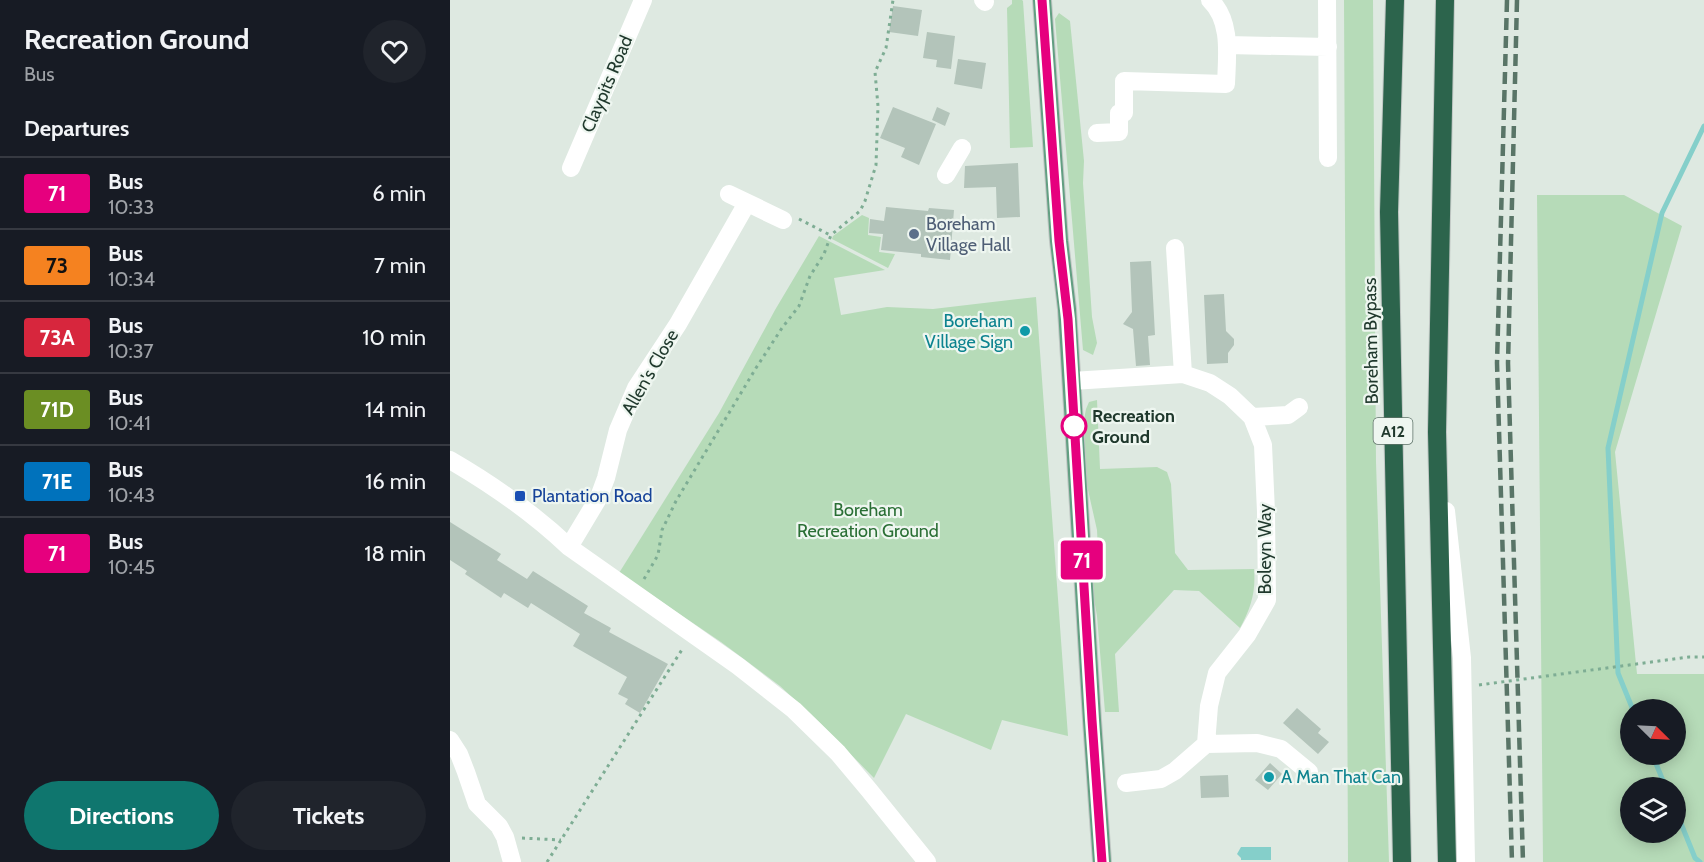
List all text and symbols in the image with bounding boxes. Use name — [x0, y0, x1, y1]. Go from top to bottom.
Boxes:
button: heart — [363, 20, 426, 83]
text: Recreation Ground — [24, 22, 250, 56]
street label: Claypits Road — [577, 32, 637, 136]
text: Bus — [24, 62, 55, 86]
text: Departures — [24, 115, 129, 142]
text: Bus — [108, 168, 143, 195]
text: 6 min — [372, 180, 426, 207]
text: 71 — [48, 181, 66, 206]
text: 10:33 — [108, 195, 154, 219]
place label: Boreham Village Hall — [926, 213, 1011, 256]
marker: Boreham Village Hall — [907, 227, 921, 241]
text: Bus — [108, 240, 143, 267]
text: 7 min — [374, 252, 426, 279]
text: 73 — [46, 253, 68, 278]
text: 10:34 — [108, 267, 155, 291]
street label: Boreham Bypass — [1359, 278, 1383, 404]
place label: Boreham Village Sign — [925, 310, 1013, 353]
text: Bus — [108, 312, 143, 339]
text: 10 min — [362, 324, 426, 351]
marker: Boreham Village Sign — [1018, 324, 1032, 338]
text: 73A — [39, 325, 75, 350]
street label: Allen's Close — [617, 326, 683, 418]
text: 10:37 — [108, 339, 154, 363]
text: Bus — [108, 384, 143, 411]
text: 14 min — [365, 396, 426, 423]
text: 71D — [40, 397, 74, 422]
place label: Recreation Ground — [1092, 405, 1175, 448]
text: 10:41 — [108, 411, 151, 435]
marker: Recreation Ground — [1061, 413, 1087, 439]
road number: A12 — [1374, 418, 1412, 444]
text: Bus — [108, 456, 143, 483]
text: 16 min — [365, 468, 426, 495]
text: 71E — [42, 469, 72, 494]
text: 10:43 — [108, 483, 155, 507]
place label: Plantation Road — [532, 485, 652, 507]
marker: Plantation Road — [513, 489, 527, 503]
park label: Boreham Recreation Ground — [797, 499, 939, 542]
street label: Boleyn Way — [1254, 504, 1276, 594]
text: Bus — [108, 528, 143, 555]
text: 18 min — [364, 540, 426, 567]
line badge: 71 — [1055, 540, 1109, 580]
text: 71 — [48, 541, 66, 566]
text: 71 — [1073, 548, 1091, 573]
text: 10:45 — [108, 555, 155, 579]
north arrow — [1620, 699, 1686, 765]
map controls — [1620, 699, 1686, 843]
place label: A Man That Can — [1281, 766, 1401, 788]
marker: A Man That Can — [1262, 770, 1276, 784]
button: layers — [1620, 777, 1686, 843]
button: Directions — [24, 781, 219, 850]
button: Tickets — [231, 781, 426, 850]

